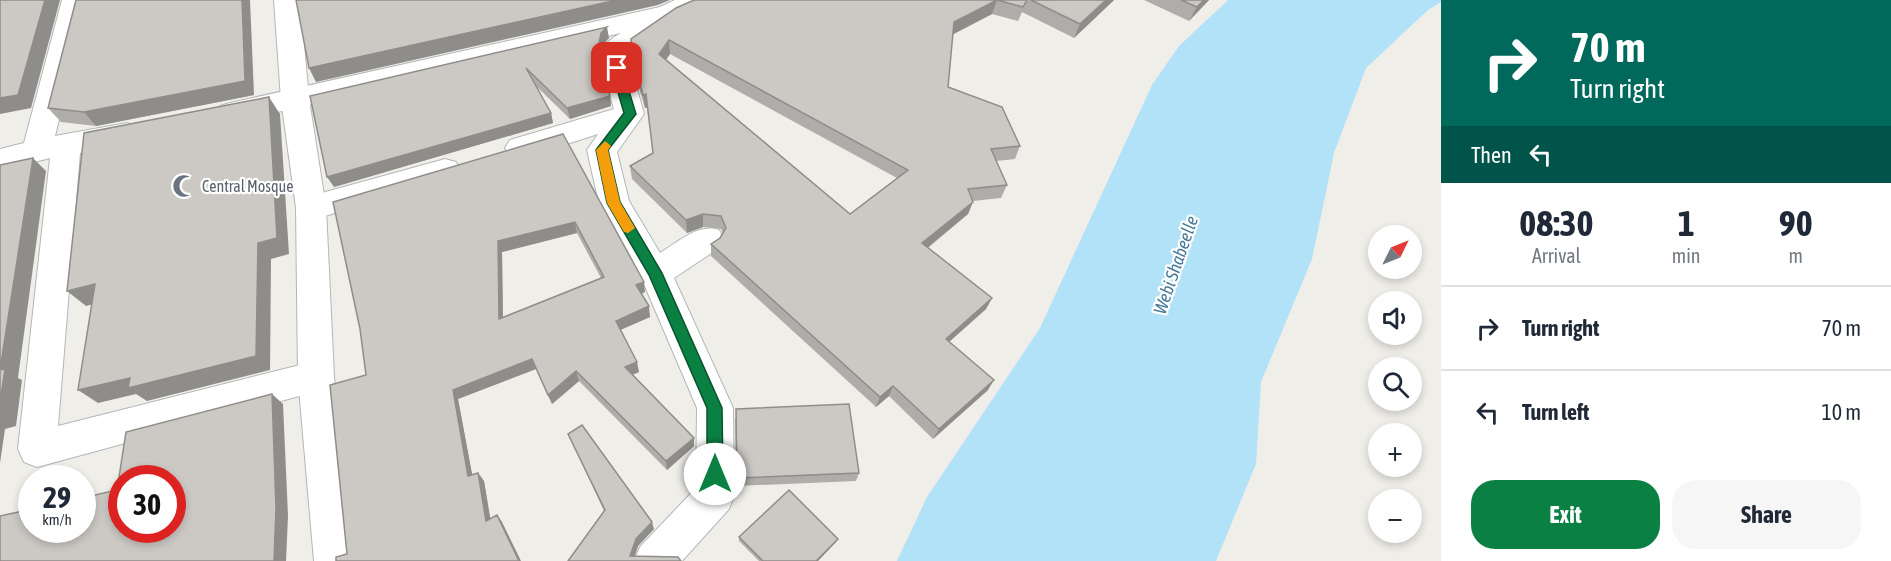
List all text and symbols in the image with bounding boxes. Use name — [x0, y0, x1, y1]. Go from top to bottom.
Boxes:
text: 70 m — [1570, 23, 1645, 71]
icon: right — [1471, 24, 1549, 102]
pin — [591, 42, 642, 93]
icon: arrive — [600, 51, 633, 84]
text: Turn right — [1570, 73, 1665, 104]
icon: left — [1524, 138, 1557, 171]
text: Then — [1471, 142, 1512, 168]
mosque icon: Central Mosque — [171, 173, 197, 199]
place label: Central Mosque — [202, 177, 294, 196]
text: 08:30 — [1519, 202, 1593, 244]
text: 1 — [1678, 202, 1695, 244]
text: 90 — [1779, 202, 1813, 244]
water label: Webi Shabeelle — [1149, 213, 1202, 317]
north arrow — [1368, 225, 1422, 279]
map controls — [1368, 225, 1422, 543]
text: Arrival — [1532, 244, 1581, 267]
text: min — [1672, 244, 1700, 267]
text: m — [1789, 244, 1803, 267]
button: sound — [1368, 291, 1422, 345]
icon: right — [1471, 312, 1504, 345]
text: Turn right — [1522, 315, 1599, 341]
text: 70 m — [1821, 315, 1861, 341]
button: search — [1368, 357, 1422, 411]
icon: left — [1471, 396, 1504, 429]
text: Turn left — [1522, 399, 1589, 425]
text: 10 m — [1821, 399, 1861, 425]
button: + — [1368, 423, 1422, 477]
position arrow — [683, 442, 747, 506]
speed limit sign: 30 — [108, 465, 186, 543]
text: 29 — [43, 480, 71, 514]
button: Exit — [1471, 480, 1660, 549]
button: Share — [1672, 480, 1861, 549]
button: − — [1368, 489, 1422, 543]
text: km/h — [42, 511, 72, 528]

